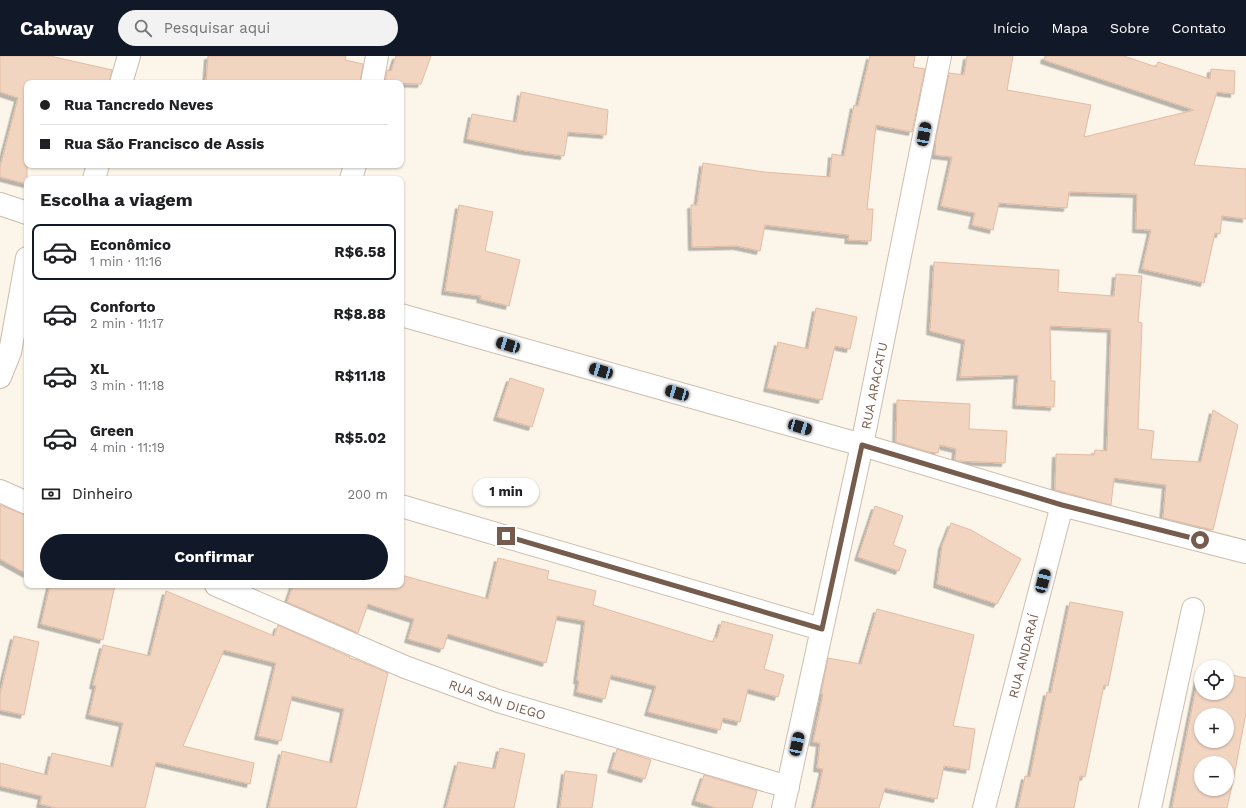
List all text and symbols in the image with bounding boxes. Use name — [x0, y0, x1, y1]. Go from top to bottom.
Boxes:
search box — [118, 10, 398, 46]
text: Cabway — [20, 17, 94, 40]
icon: search — [132, 17, 154, 39]
text: Pesquisar aqui — [164, 19, 270, 37]
text: Início — [993, 20, 1029, 36]
text: Mapa — [1051, 20, 1088, 36]
text: Sobre — [1110, 20, 1150, 36]
text: Contato — [1172, 20, 1226, 36]
text: Rua Tancredo Neves — [64, 96, 213, 114]
car — [916, 121, 932, 147]
text: Rua São Francisco de Assis — [64, 135, 264, 153]
text: Escolha a viagem — [40, 189, 193, 210]
icon: car — [42, 234, 78, 270]
text: Econômico — [90, 236, 171, 254]
text: R$6.58 — [334, 243, 386, 261]
text: 1 min · 11:16 — [90, 254, 162, 269]
icon: car — [42, 296, 78, 332]
text: Conforto — [90, 298, 155, 316]
text: R$8.88 — [333, 305, 386, 323]
text: 2 min · 11:17 — [90, 316, 164, 331]
car — [495, 336, 521, 354]
street label: RUA ARACATU — [858, 341, 890, 431]
icon: car — [42, 358, 78, 394]
text: XL — [90, 360, 109, 378]
car — [588, 362, 614, 380]
text: R$11.18 — [334, 367, 386, 385]
text: 3 min · 11:18 — [90, 378, 165, 393]
car — [664, 384, 690, 402]
car — [787, 418, 813, 436]
icon: car — [42, 420, 78, 456]
text: Green — [90, 422, 134, 440]
text: R$5.02 — [334, 429, 386, 447]
text: 4 min · 11:19 — [90, 440, 165, 455]
callout: 1 min — [473, 478, 539, 506]
icon: cash — [40, 483, 62, 505]
text: 1 min — [489, 484, 523, 499]
text: Dinheiro — [72, 485, 133, 503]
text: 200 m — [347, 487, 388, 502]
route end — [497, 527, 515, 545]
route start — [1191, 531, 1209, 549]
button: Confirmar — [40, 534, 388, 580]
car — [1034, 568, 1052, 594]
street label: RUA ANDARAÍ — [1005, 612, 1041, 700]
map controls — [1194, 660, 1234, 796]
button: locate — [1194, 660, 1234, 700]
street label: RUA SAN DIEGO — [447, 676, 548, 722]
button: + — [1194, 708, 1234, 748]
car — [789, 731, 805, 757]
button: − — [1194, 756, 1234, 796]

